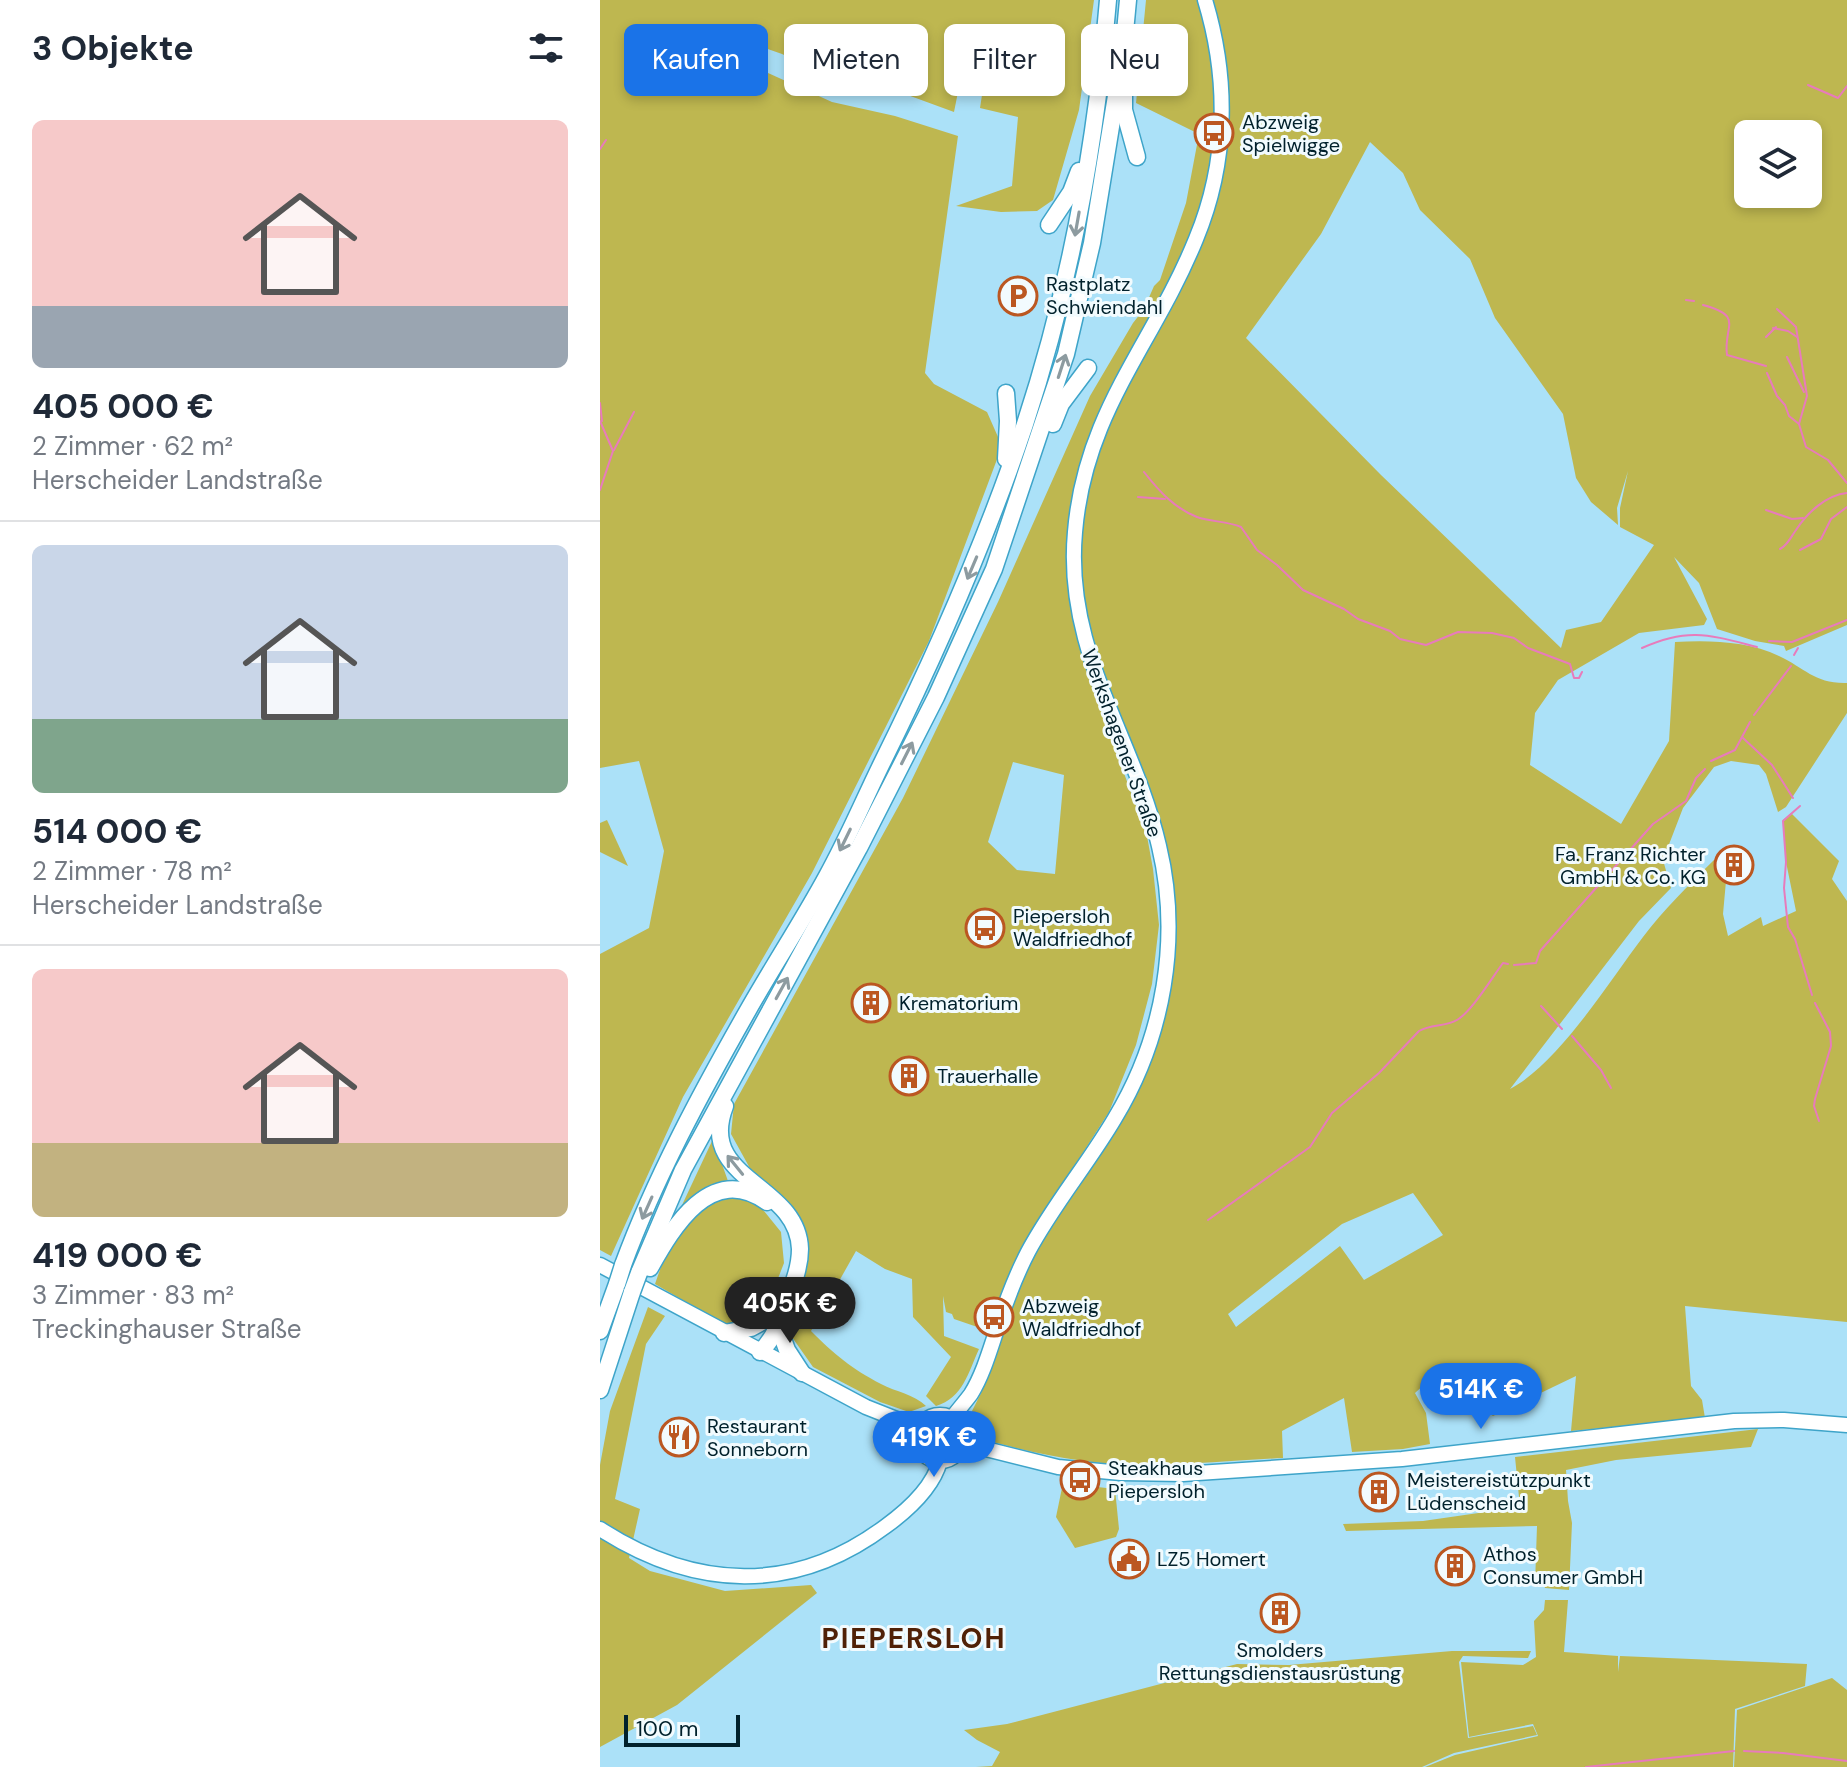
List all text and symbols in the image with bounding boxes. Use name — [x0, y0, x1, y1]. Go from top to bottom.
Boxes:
chip: Kaufen — [624, 24, 768, 96]
chip: Mieten — [784, 24, 928, 96]
chip: Filter — [944, 24, 1065, 96]
chip: Neu — [1081, 24, 1188, 96]
text: 3 Objekte — [32, 26, 194, 71]
icon: filters — [524, 26, 568, 70]
place label: Abzweig Spielwigge — [1242, 109, 1340, 158]
bus stop icon: Abzweig Spielwigge — [1193, 112, 1235, 154]
map controls — [1734, 120, 1822, 208]
button: layers — [1734, 120, 1822, 208]
icon: home — [228, 172, 372, 316]
one-way arrow — [1068, 211, 1083, 236]
place label: Rastplatz Schwiendahl — [1046, 271, 1163, 320]
parking icon: Rastplatz Schwiendahl — [997, 275, 1039, 317]
one-way arrow — [1055, 354, 1070, 380]
text: 405 000 € — [32, 384, 214, 429]
text: 2 Zimmer · 62 m² — [32, 429, 233, 463]
text: Herscheider Landstraße — [32, 463, 323, 497]
one-way arrow — [963, 555, 978, 580]
icon: home — [228, 597, 372, 741]
street label: Werkshagener Straße — [1076, 645, 1168, 841]
one-way arrow — [900, 742, 916, 766]
text: 514 000 € — [32, 809, 202, 854]
one-way arrow — [837, 828, 852, 852]
place label: Fa. Franz Richter GmbH & Co. KG — [1555, 841, 1706, 890]
building icon: Fa. Franz Richter GmbH & Co. KG — [1713, 844, 1755, 886]
text: 2 Zimmer · 78 m² — [32, 854, 232, 888]
text: Herscheider Landstraße — [32, 888, 323, 922]
place label: Piepersloh Waldfriedhof — [1013, 903, 1133, 952]
bus stop icon: Piepersloh Waldfriedhof — [964, 907, 1006, 949]
one-way arrow — [774, 977, 790, 1000]
building icon: Krematorium — [850, 982, 892, 1024]
place label: Krematorium — [899, 990, 1018, 1016]
icon: home — [228, 1021, 372, 1165]
building icon: Trauerhalle — [888, 1055, 930, 1097]
place label: Trauerhalle — [937, 1063, 1038, 1089]
one-way arrow — [726, 1156, 744, 1176]
one-way arrow — [639, 1195, 654, 1220]
text: 419 000 € — [32, 1233, 203, 1278]
pin: 405K € — [725, 1277, 855, 1345]
text: 3 Zimmer · 83 m² — [32, 1278, 234, 1312]
text: 405K € — [742, 1286, 838, 1320]
place label: Abzweig Waldfriedhof — [1022, 1293, 1142, 1342]
bus stop icon: Abzweig Waldfriedhof — [973, 1296, 1015, 1338]
text: Treckinghauser Straße — [32, 1312, 302, 1346]
pin: 514K € — [1416, 1363, 1546, 1431]
text: 514K € — [1438, 1372, 1524, 1406]
pin: 419K € — [869, 1411, 999, 1479]
place label: Restaurant Sonneborn — [707, 1413, 808, 1462]
restaurant icon: Restaurant Sonneborn — [658, 1416, 700, 1458]
text: 419K € — [891, 1420, 977, 1454]
place label: Steakhaus Piepersloh — [1108, 1455, 1205, 1504]
bus stop icon: Steakhaus Piepersloh — [1059, 1459, 1101, 1501]
place label: Meistereistützpunkt Lüdenscheid — [1407, 1467, 1591, 1516]
building icon: Meistereistützpunkt Lüdenscheid — [1358, 1471, 1400, 1513]
public building icon: LZ5 Homert — [1108, 1538, 1150, 1580]
place label: Athos Consumer GmbH — [1483, 1541, 1643, 1590]
building icon: Athos Consumer GmbH — [1434, 1545, 1476, 1587]
place label: LZ5 Homert — [1157, 1546, 1266, 1572]
building icon: Smolders Rettungsdienstausrüstung — [1259, 1592, 1301, 1634]
district label: PIEPERSLOH — [821, 1620, 1007, 1657]
place label: Smolders Rettungsdienstausrüstung — [1159, 1637, 1401, 1686]
scale bar — [624, 1711, 740, 1747]
text: 100 m — [636, 1714, 698, 1743]

